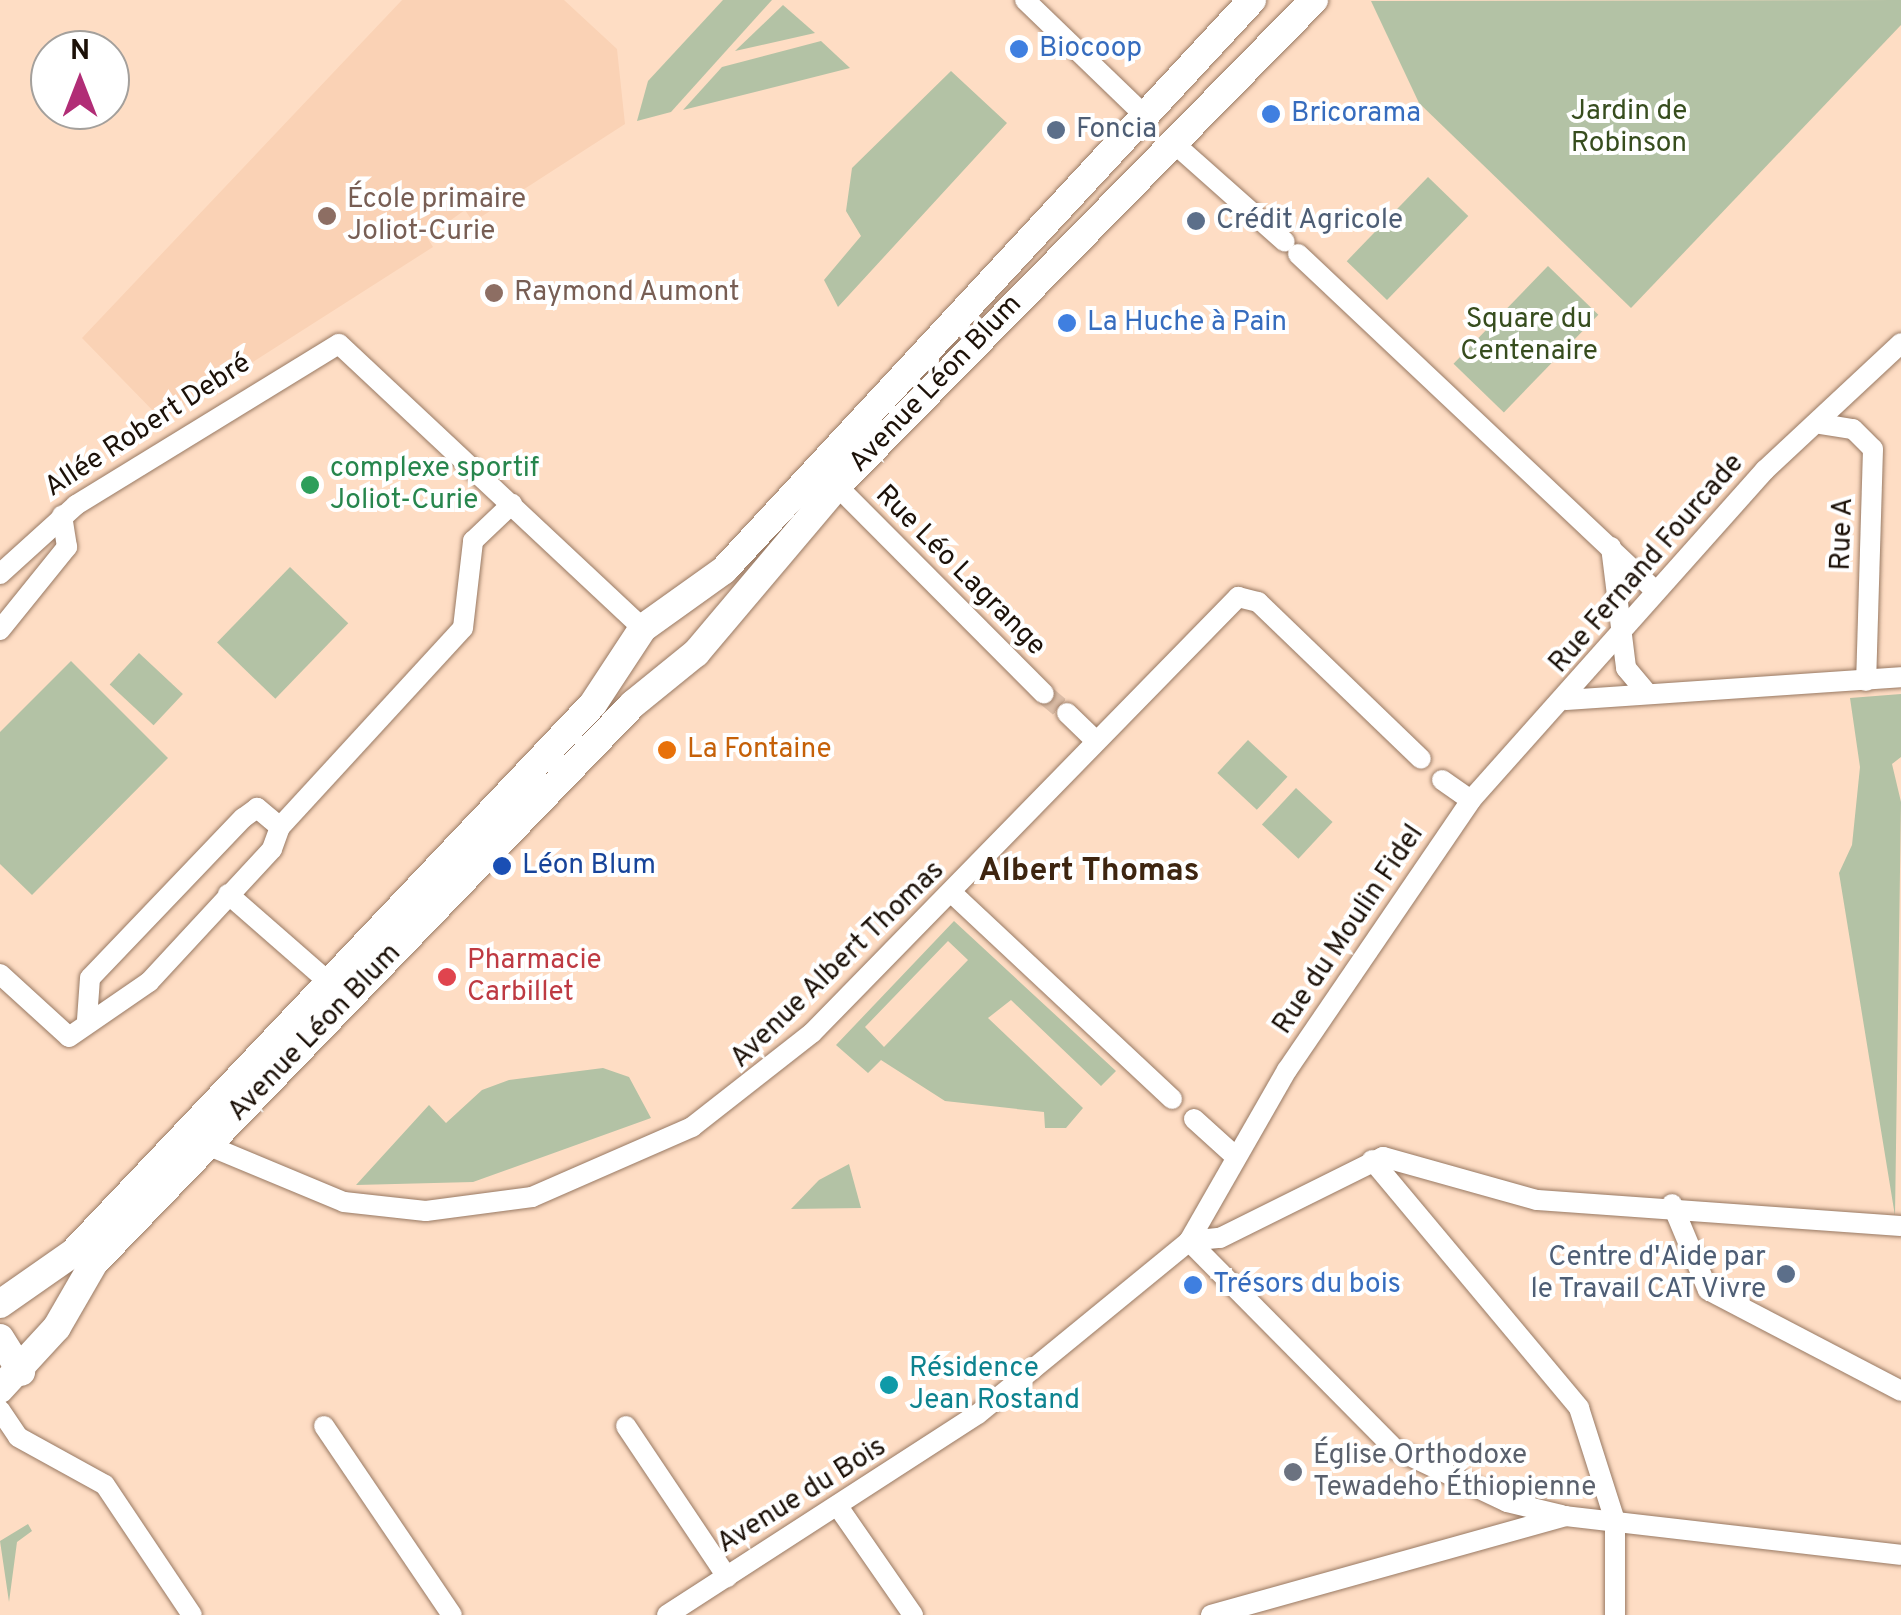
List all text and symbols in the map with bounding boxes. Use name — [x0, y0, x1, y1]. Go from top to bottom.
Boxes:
north arrow — [30, 30, 130, 130]
place label: Biocoop — [1039, 32, 1142, 66]
text: N — [70, 34, 90, 70]
marker: Biocoop — [1008, 38, 1030, 60]
park label: Jardin de Robinson — [1571, 95, 1687, 161]
place label: Bricorama — [1291, 97, 1421, 131]
marker: Bricorama — [1260, 103, 1282, 125]
place label: Foncia — [1076, 113, 1157, 147]
marker: Foncia — [1045, 119, 1067, 141]
place label: École primaire Joliot-Curie — [347, 183, 526, 249]
place label: Crédit Agricole — [1216, 204, 1404, 238]
marker: École primaire Joliot-Curie — [316, 205, 338, 227]
marker: Crédit Agricole — [1185, 210, 1207, 232]
place label: Raymond Aumont — [514, 276, 741, 310]
marker: Raymond Aumont — [483, 282, 505, 304]
street label: Avenue Léon Blum — [843, 288, 1029, 480]
park label: Square du Centenaire — [1460, 303, 1598, 369]
place label: La Huche à Pain — [1087, 306, 1287, 340]
marker: La Huche à Pain — [1056, 312, 1078, 334]
street label: Allée Robert Debré — [39, 347, 257, 505]
street label: Rue Fernand Fourcade — [1543, 448, 1751, 680]
place label: complexe sportif Joliot-Curie — [330, 452, 539, 518]
marker: complexe sportif Joliot-Curie — [299, 474, 321, 496]
street label: Rue Léo Lagrange — [868, 479, 1052, 663]
street label: Rue A — [1825, 496, 1861, 572]
place label: La Fontaine — [687, 733, 832, 767]
marker: La Fontaine — [656, 739, 678, 761]
street label: Rue du Moulin Fidel — [1266, 819, 1432, 1041]
place label: Léon Blum — [522, 849, 656, 883]
street label: Avenue Albert Thomas — [723, 853, 953, 1077]
district label: Albert Thomas — [979, 853, 1199, 891]
marker: Léon Blum — [491, 855, 513, 877]
street label: Avenue Léon Blum — [222, 937, 408, 1129]
place label: Pharmacie Carbillet — [467, 944, 602, 1010]
marker: Pharmacie Carbillet — [436, 966, 458, 988]
place label: Centre d'Aide par le Travail CAT Vivre — [1527, 1241, 1766, 1307]
marker: Centre d'Aide par le Travail CAT Vivre — [1775, 1263, 1797, 1285]
place label: Trésors du bois — [1213, 1268, 1401, 1302]
marker: Trésors du bois — [1182, 1274, 1204, 1296]
place label: Résidence Jean Rostand — [909, 1352, 1080, 1418]
marker: Résidence Jean Rostand — [878, 1374, 900, 1396]
street label: Avenue du Bois — [711, 1431, 893, 1561]
place label: Église Orthodoxe Tewadeho Éthiopienne — [1313, 1439, 1596, 1505]
marker: Église Orthodoxe Tewadeho Éthiopienne — [1282, 1461, 1304, 1483]

